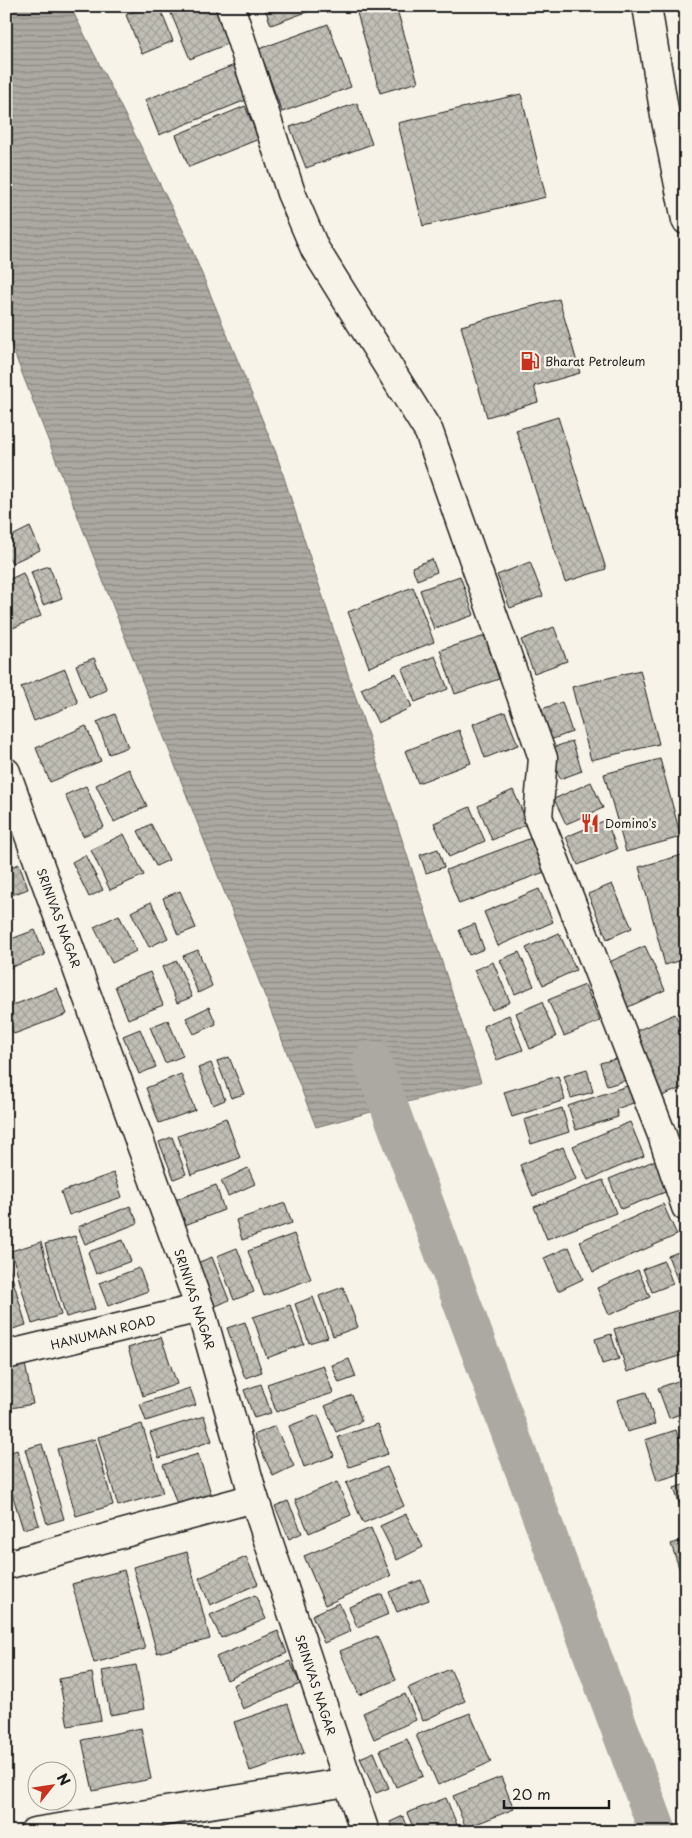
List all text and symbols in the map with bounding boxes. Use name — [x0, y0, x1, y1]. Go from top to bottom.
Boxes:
fuel station icon: Bharat Petroleum — [519, 350, 541, 372]
place label: Bharat Petroleum — [545, 352, 646, 370]
restaurant icon: Domino's — [579, 812, 601, 834]
place label: Domino's — [605, 814, 657, 832]
street label: SRINIVAS NAGAR — [33, 866, 85, 970]
street label: SRINIVAS NAGAR — [170, 1246, 220, 1352]
street label: HANUMAN ROAD — [49, 1310, 157, 1354]
street label: SRINIVAS NAGAR — [291, 1632, 341, 1738]
north arrow — [28, 1760, 78, 1810]
text: N — [52, 1769, 76, 1789]
scale bar — [504, 1778, 610, 1810]
text: 20 m — [512, 1782, 551, 1805]

